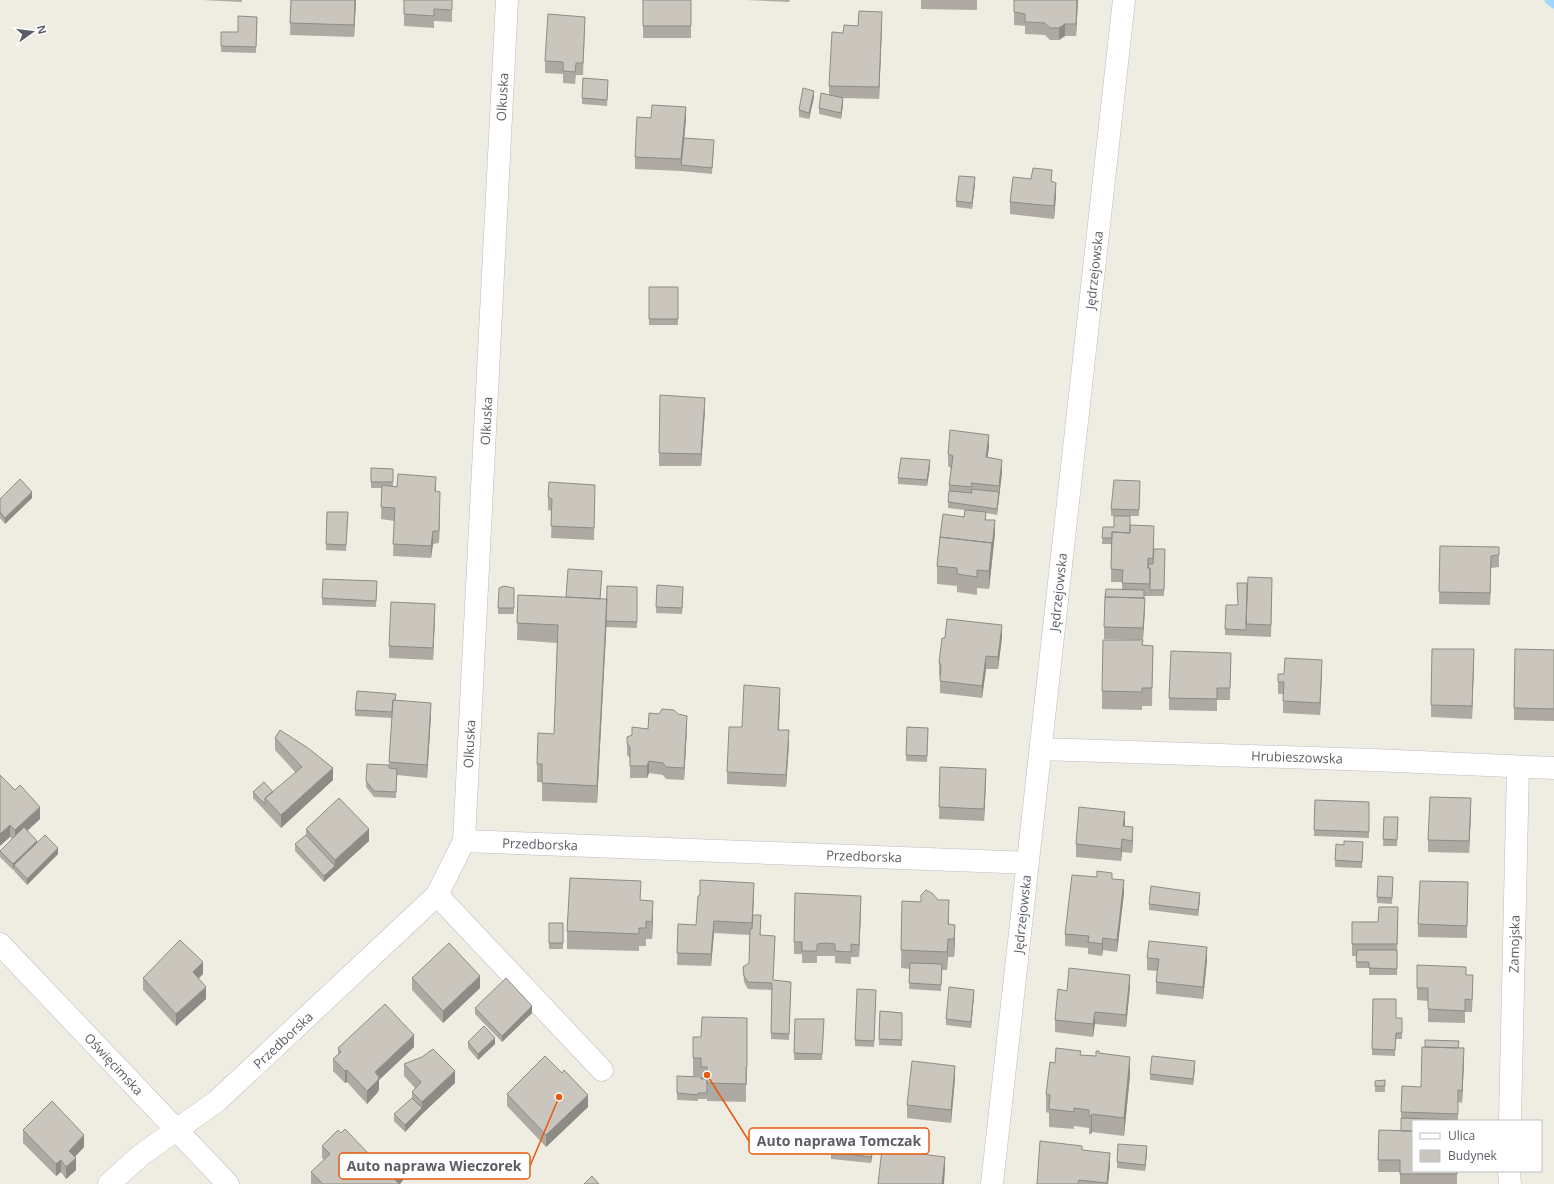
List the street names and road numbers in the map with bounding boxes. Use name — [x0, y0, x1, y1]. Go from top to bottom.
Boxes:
street label: Olkuska — [492, 72, 512, 122]
street label: Jędrzejowska — [1081, 230, 1107, 312]
street label: Olkuska — [476, 396, 496, 446]
street label: Jędrzejowska — [1045, 552, 1071, 634]
street label: Olkuska — [459, 719, 479, 769]
street label: Hrubieszowska — [1251, 746, 1343, 768]
street label: Przedborska — [502, 834, 578, 854]
street label: Przedborska — [826, 846, 902, 866]
street label: Jędrzejowska — [1009, 874, 1035, 956]
street label: Zamojska — [1504, 915, 1524, 973]
street label: Przedborska — [249, 1008, 317, 1072]
street label: Oświęcimska — [81, 1029, 147, 1099]

